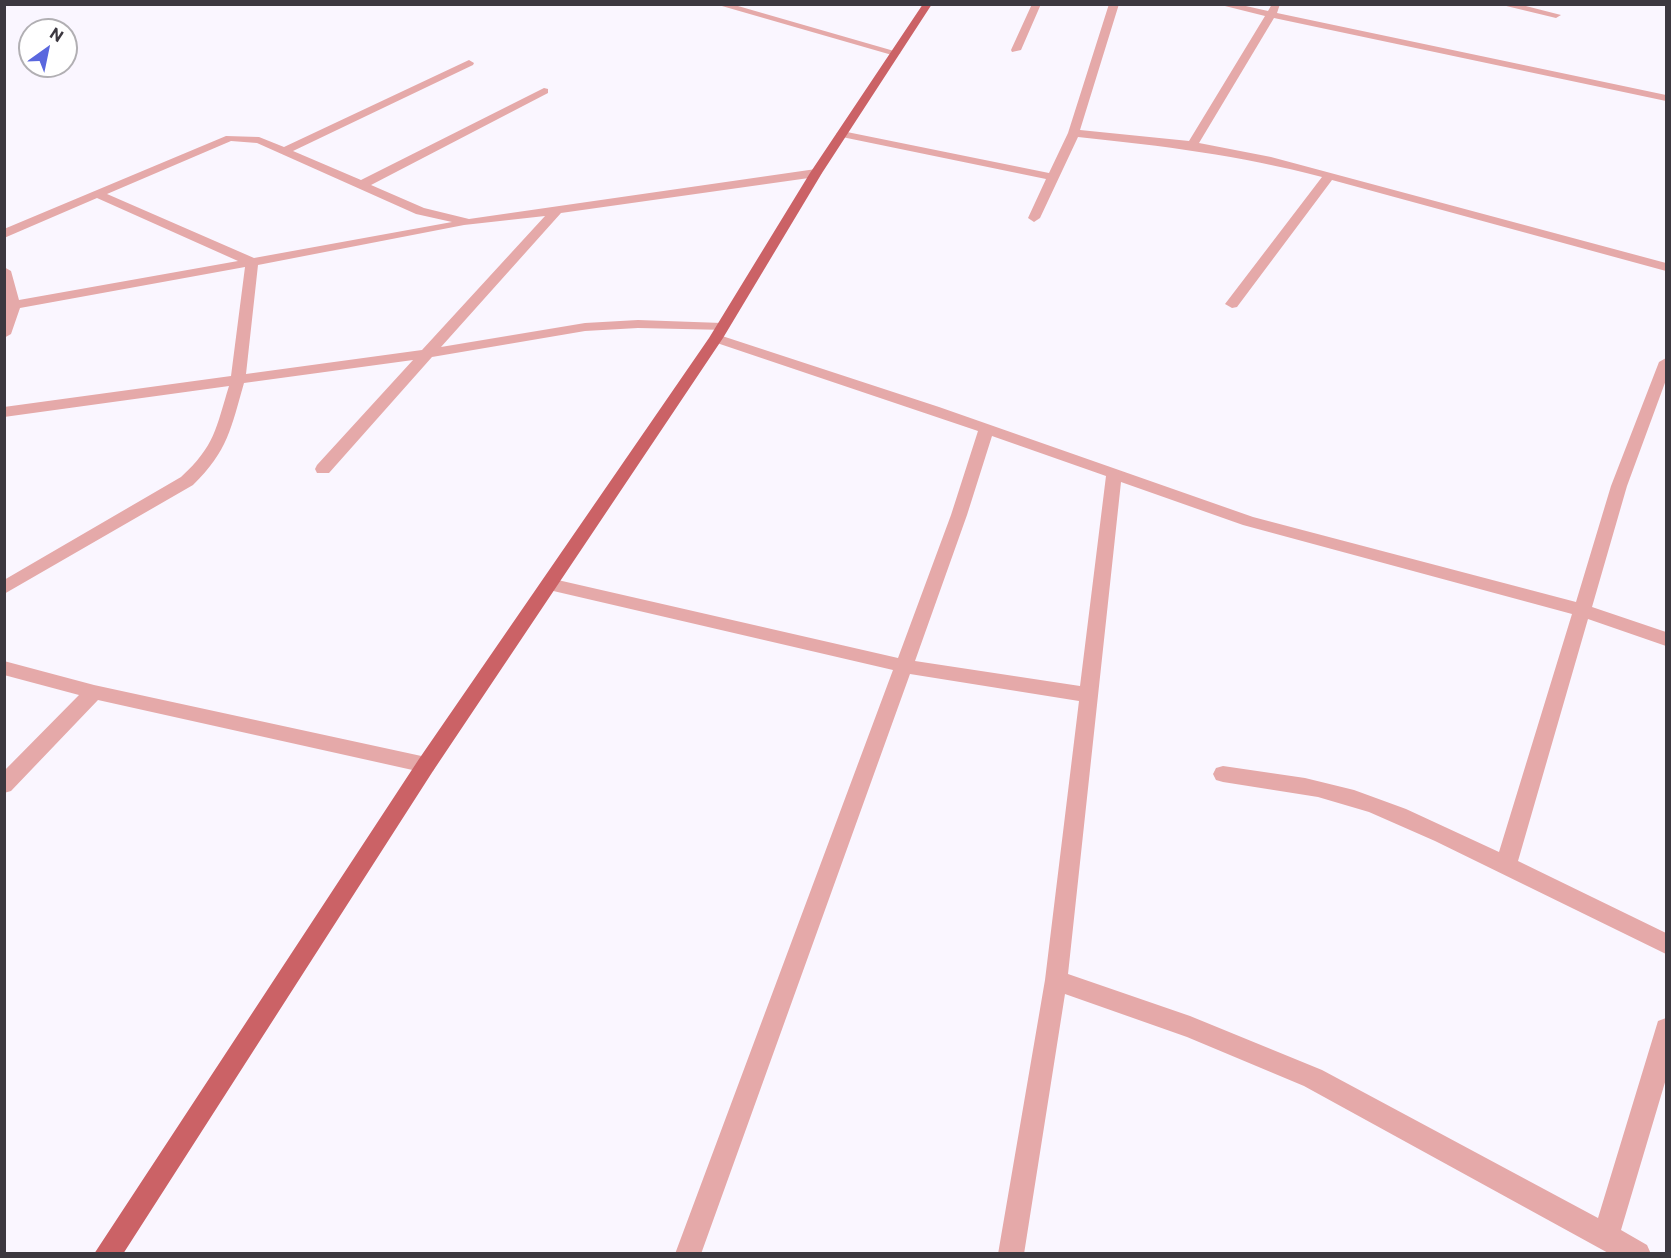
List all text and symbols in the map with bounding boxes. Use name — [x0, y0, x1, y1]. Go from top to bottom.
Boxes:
north arrow — [18, 18, 78, 78]
text: N — [47, 23, 67, 45]

